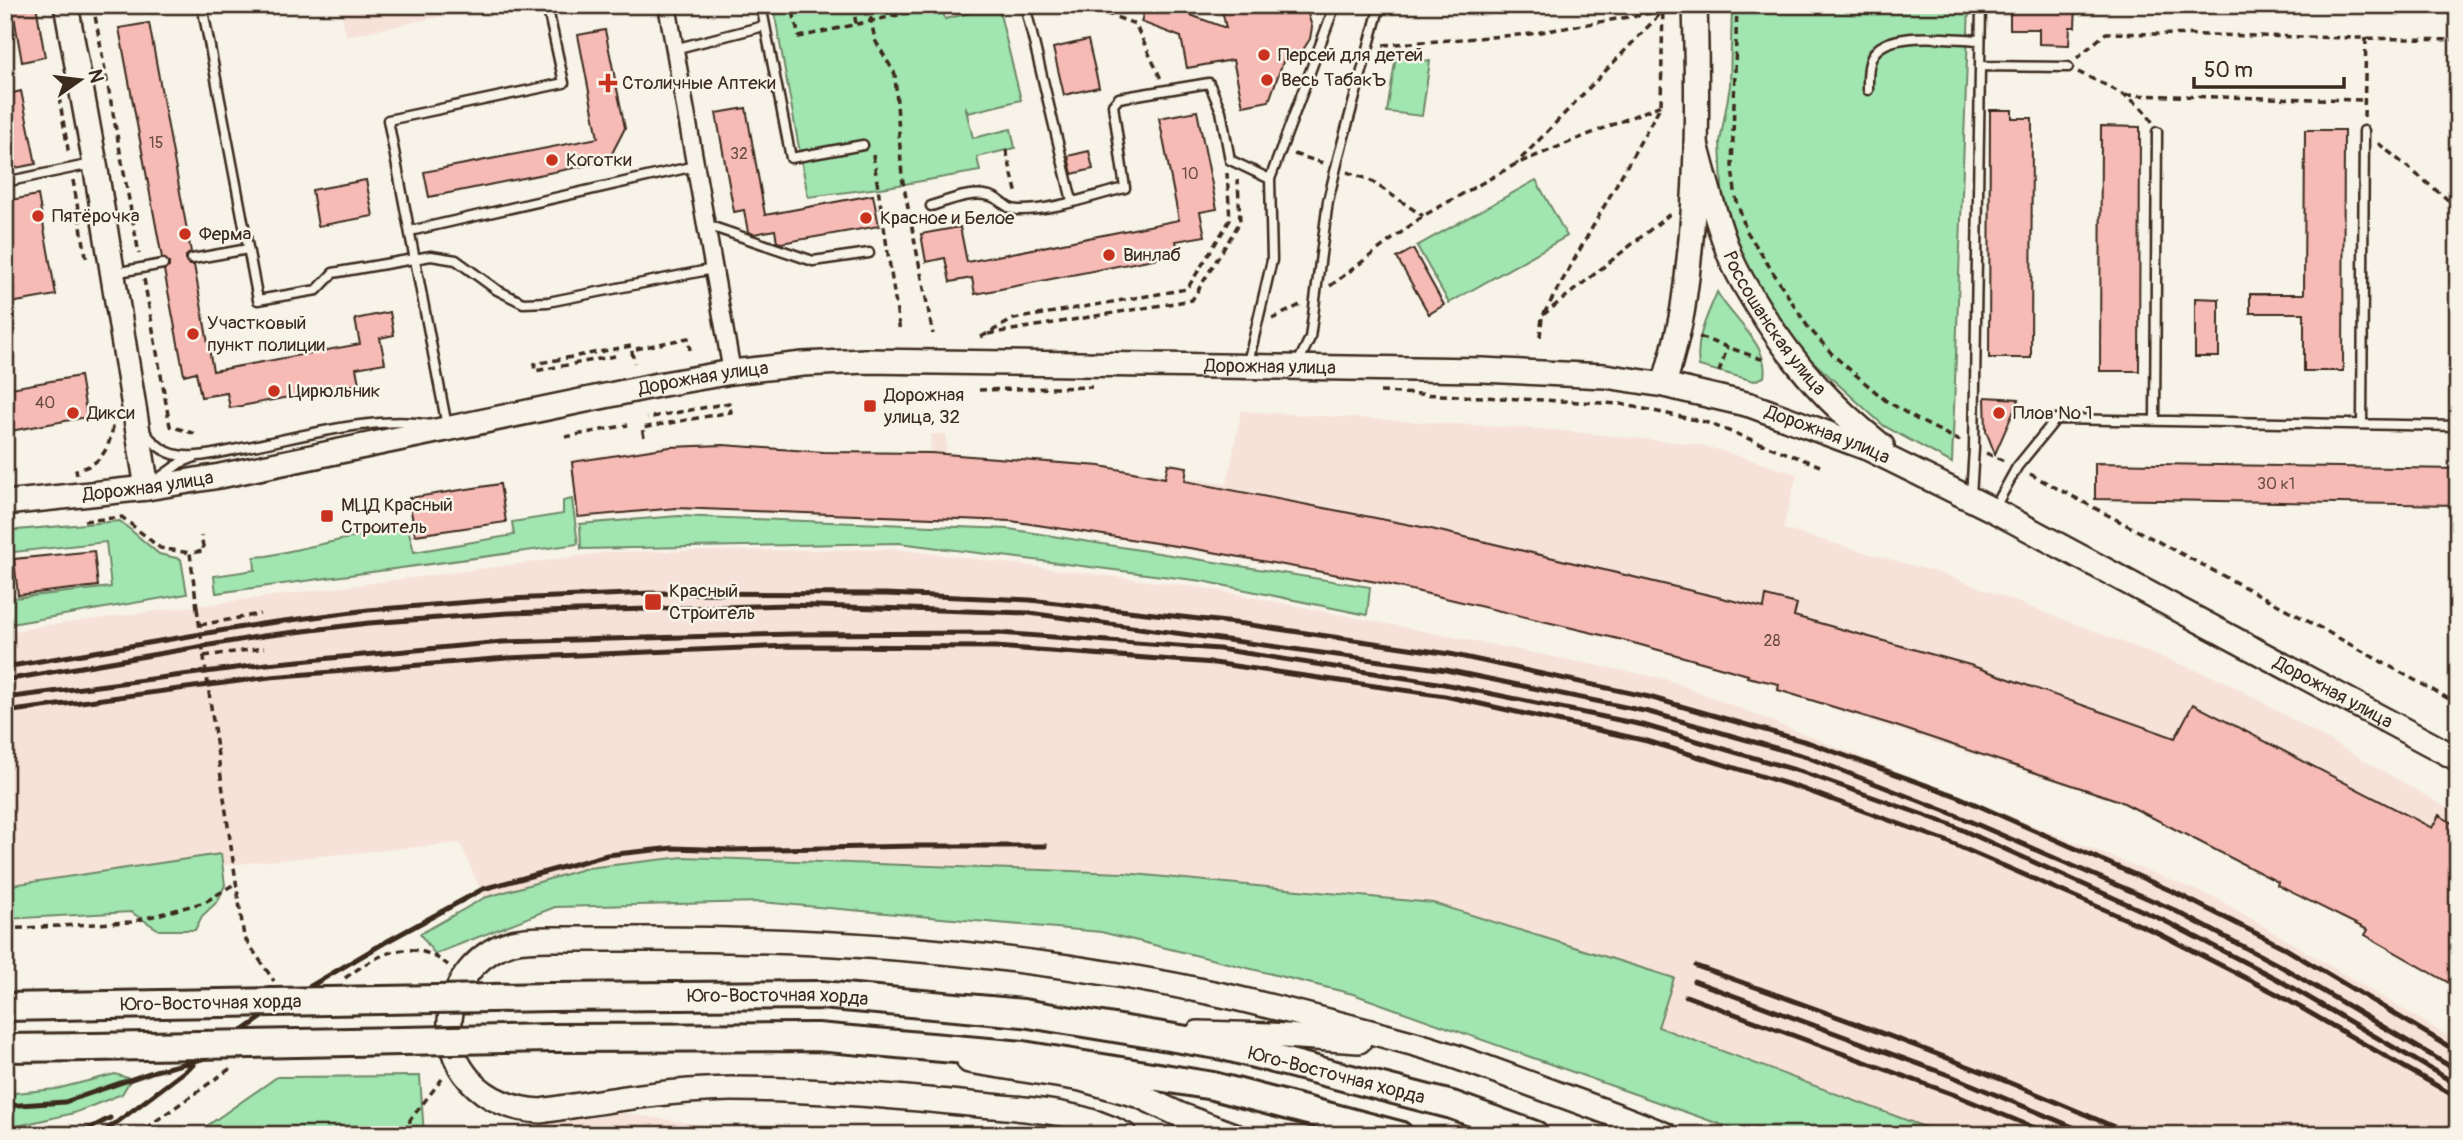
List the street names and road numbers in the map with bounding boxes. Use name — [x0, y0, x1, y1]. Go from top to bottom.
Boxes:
street label: Россошанская улица — [1717, 248, 1832, 401]
street label: Дорожная улица — [1203, 354, 1336, 380]
street label: Дорожная улица — [635, 356, 770, 401]
street label: Дорожная улица — [1761, 399, 1894, 470]
street label: Дорожная улица — [80, 465, 215, 507]
street label: Дорожная улица — [2269, 650, 2397, 734]
street label: Юго-Восточная хорда — [687, 983, 870, 1011]
street label: Юго-Восточная хорда — [120, 989, 302, 1017]
street label: Юго-Восточная хорда — [1246, 1041, 1428, 1110]

